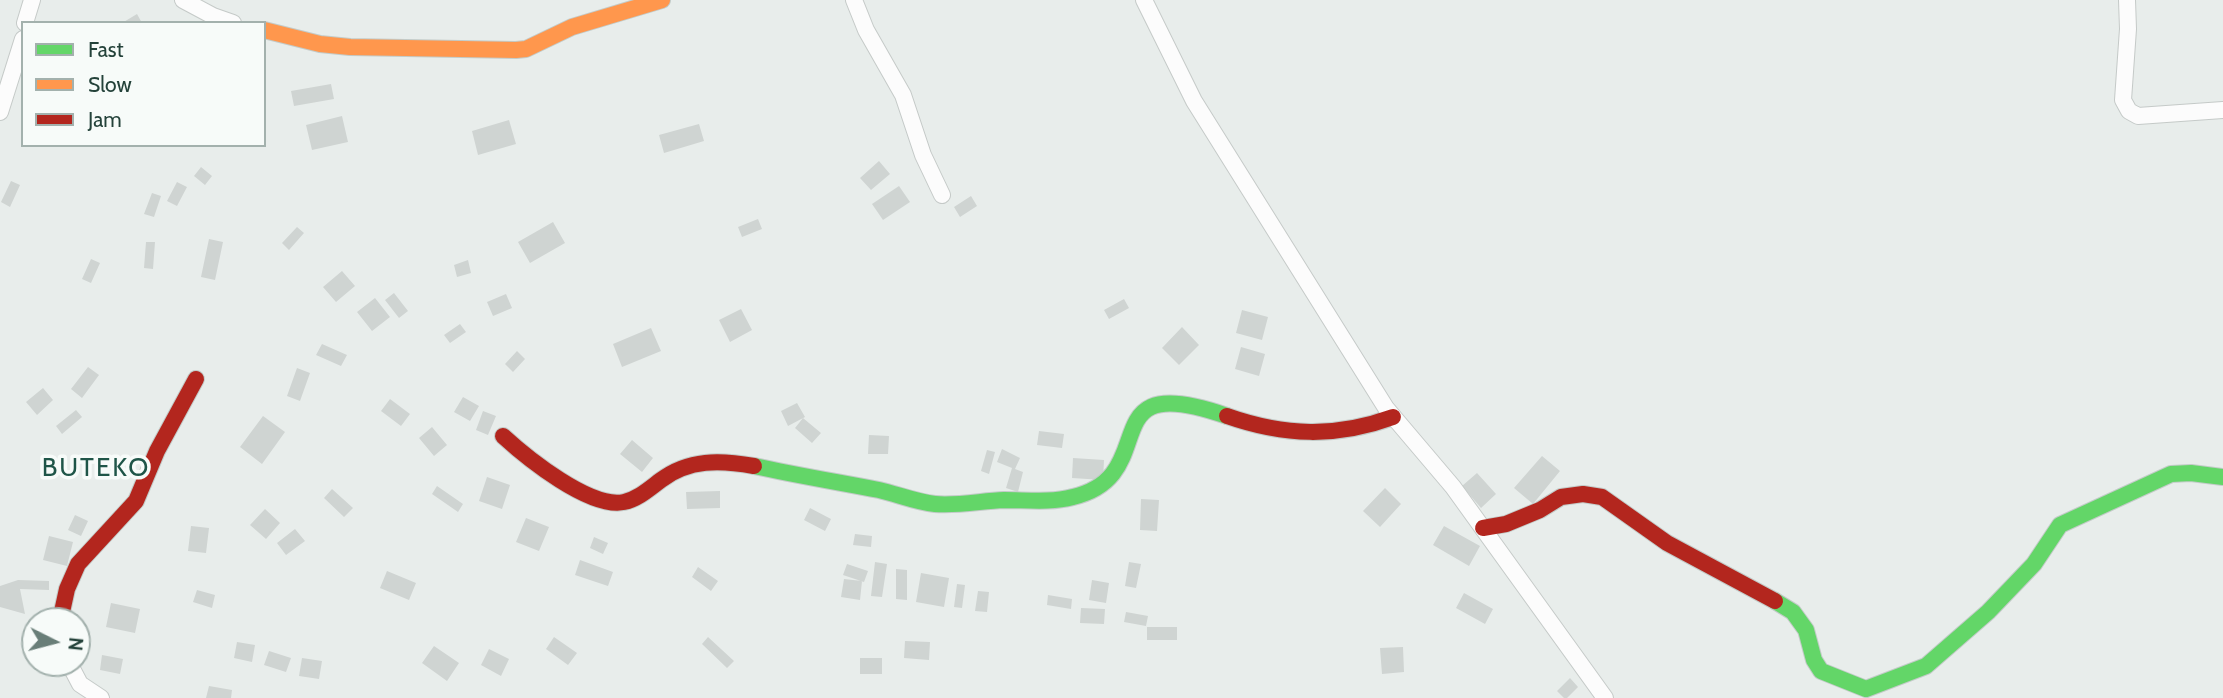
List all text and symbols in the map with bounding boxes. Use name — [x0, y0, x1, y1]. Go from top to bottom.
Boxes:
legend — [21, 21, 266, 147]
text: Fast — [88, 37, 124, 62]
text: Slow — [88, 72, 132, 97]
text: Jam — [88, 107, 122, 132]
district label: BUTEKO — [42, 452, 150, 484]
north arrow — [21, 607, 91, 677]
text: N — [63, 636, 88, 652]

